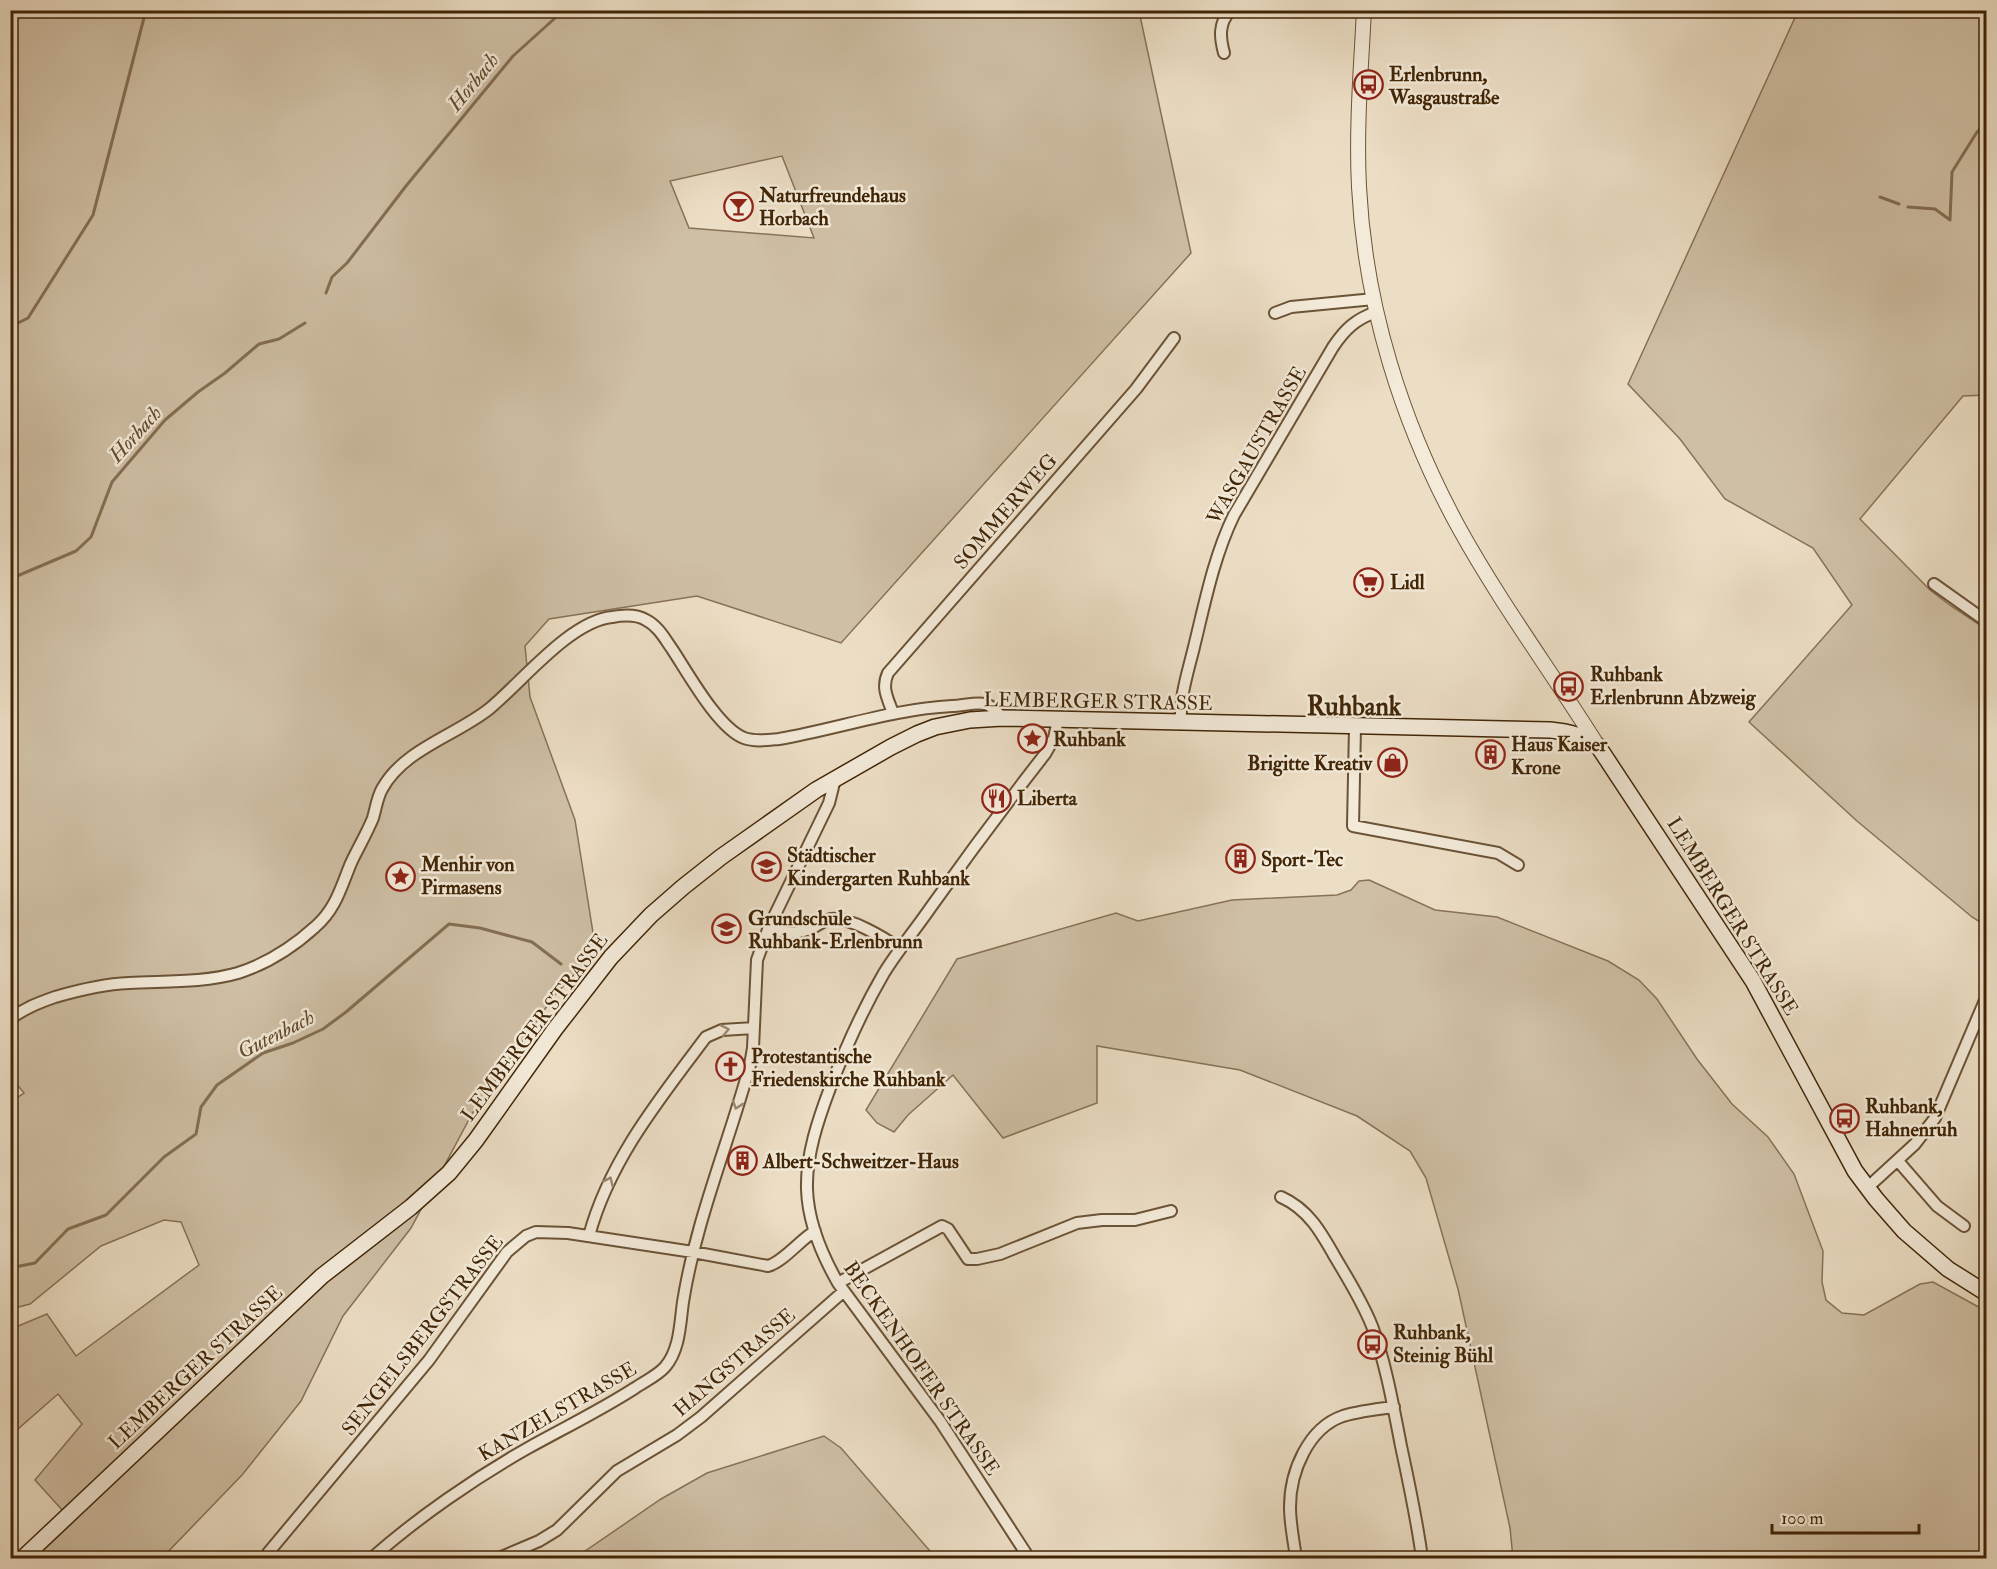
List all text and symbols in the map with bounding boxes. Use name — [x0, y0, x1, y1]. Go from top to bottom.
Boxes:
water label: Horbach — [441, 48, 505, 118]
place label: Erlenbrunn, Wasgaustraße — [1388, 62, 1500, 111]
bus stop icon: Erlenbrunn, Wasgaustraße — [1352, 69, 1384, 101]
place label: Naturfreundehaus Horbach — [758, 183, 906, 231]
bar icon: Naturfreundehaus Horbach — [722, 190, 754, 222]
street label: WASGAUSTRASSE — [1200, 362, 1312, 530]
water label: Horbach — [102, 400, 168, 469]
street label: SOMMERWEG — [948, 448, 1063, 574]
supermarket icon: Lidl — [1353, 566, 1385, 598]
place label: Lidl — [1390, 570, 1426, 595]
place label: Ruhbank Erlenbrunn Abzweig — [1590, 662, 1757, 711]
bus stop icon: Ruhbank Erlenbrunn Abzweig — [1553, 670, 1585, 702]
street label: LEMBERGER STRASSE — [983, 687, 1213, 716]
district label: Ruhbank — [1307, 691, 1402, 723]
place icon: Ruhbank — [1016, 723, 1048, 755]
place label: Ruhbank — [1053, 727, 1126, 752]
place label: Haus Kaiser Krone — [1511, 732, 1608, 780]
building icon: Haus Kaiser Krone — [1474, 739, 1506, 771]
shop icon: Brigitte Kreativ — [1377, 747, 1409, 779]
place label: Brigitte Kreativ — [1247, 751, 1373, 777]
restaurant icon: Liberta — [980, 782, 1012, 814]
place label: Liberta — [1017, 786, 1078, 811]
street label: LEMBERGER STRASSE — [1661, 813, 1804, 1020]
place label: Städtischer Kindergarten Ruhbank — [787, 843, 970, 892]
building icon: Sport-Tec — [1224, 843, 1256, 875]
place label: Sport-Tec — [1261, 847, 1344, 873]
school or university icon: Städtischer Kindergarten Ruhbank — [750, 850, 782, 882]
place label: Menhir von Pirmasens — [420, 852, 515, 900]
place icon: Menhir von Pirmasens — [384, 860, 416, 892]
place label: Grundschule Ruhbank-Erlenbrunn — [748, 906, 924, 954]
school or university icon: Grundschule Ruhbank-Erlenbrunn — [711, 913, 743, 945]
street label: LEMBERGER STRASSE — [456, 928, 613, 1126]
water label: Gutenbach — [233, 1004, 319, 1065]
one-way arrow — [720, 1024, 730, 1037]
place label: Protestantische Friedenskirche Ruhbank — [751, 1044, 946, 1092]
church icon: Protestantische Friedenskirche Ruhbank — [714, 1051, 746, 1083]
place label: Ruhbank, Hahnenruh — [1865, 1094, 1958, 1142]
one-way arrow — [732, 1099, 745, 1110]
bus stop icon: Ruhbank, Hahnenruh — [1828, 1102, 1860, 1134]
building icon: Albert-Schweitzer-Haus — [726, 1145, 758, 1177]
place label: Albert-Schweitzer-Haus — [762, 1149, 959, 1174]
one-way arrow — [602, 1177, 614, 1188]
street label: SENGELSBERGSTRASSE — [336, 1230, 509, 1441]
street label: BECKENHOFER STRASSE — [838, 1256, 1005, 1480]
street label: LEMBERGER STRASSE — [103, 1280, 288, 1455]
street label: HANGSTRASSE — [668, 1303, 800, 1422]
place label: Ruhbank, Steinig Bühl — [1393, 1320, 1494, 1369]
bus stop icon: Ruhbank, Steinig Bühl — [1356, 1328, 1388, 1360]
street label: KANZELSTRASSE — [474, 1356, 641, 1467]
scale bar — [1772, 1497, 1919, 1535]
text: 100 m — [1781, 1507, 1824, 1530]

